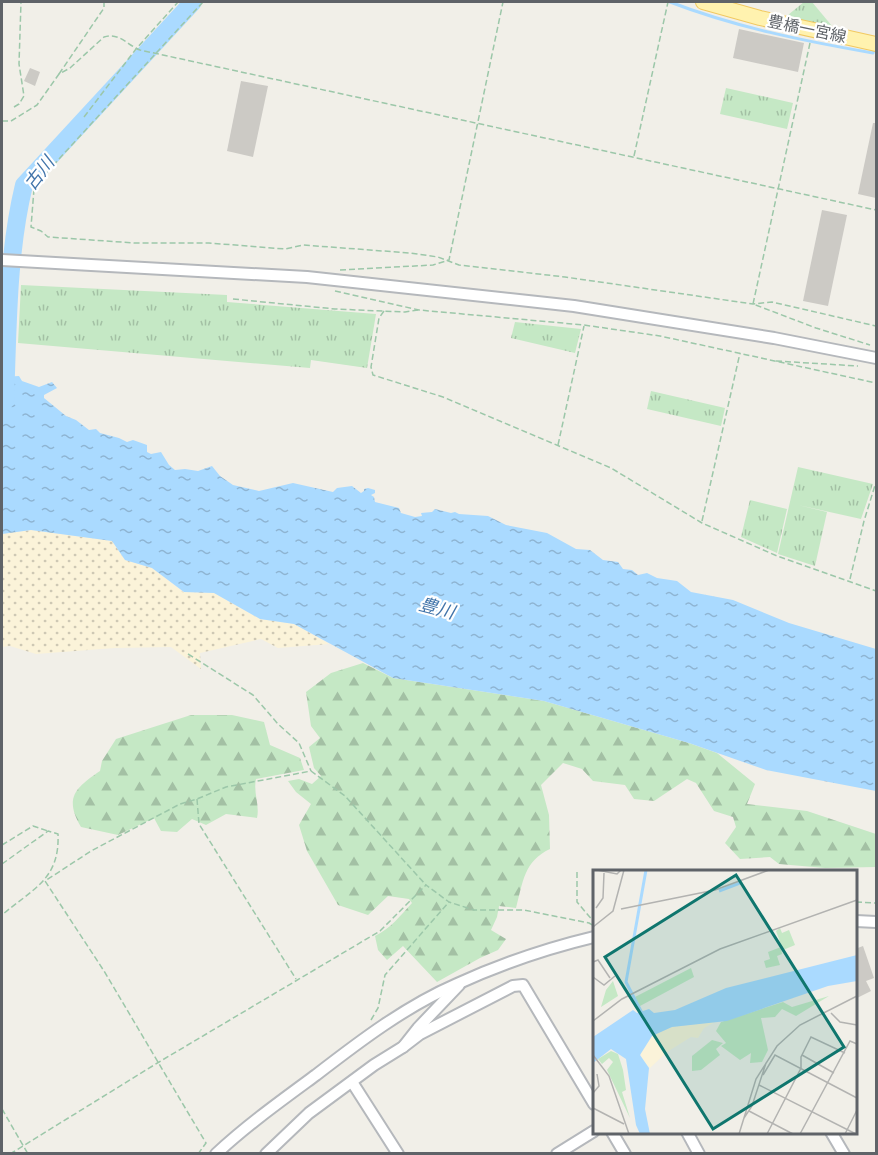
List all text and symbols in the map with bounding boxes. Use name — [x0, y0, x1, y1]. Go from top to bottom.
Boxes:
street label: 豊橋一宮線 — [766, 11, 848, 47]
water label: 古川 — [20, 151, 60, 194]
water label: 豊川 — [417, 593, 459, 623]
inset map — [593, 870, 857, 1134]

